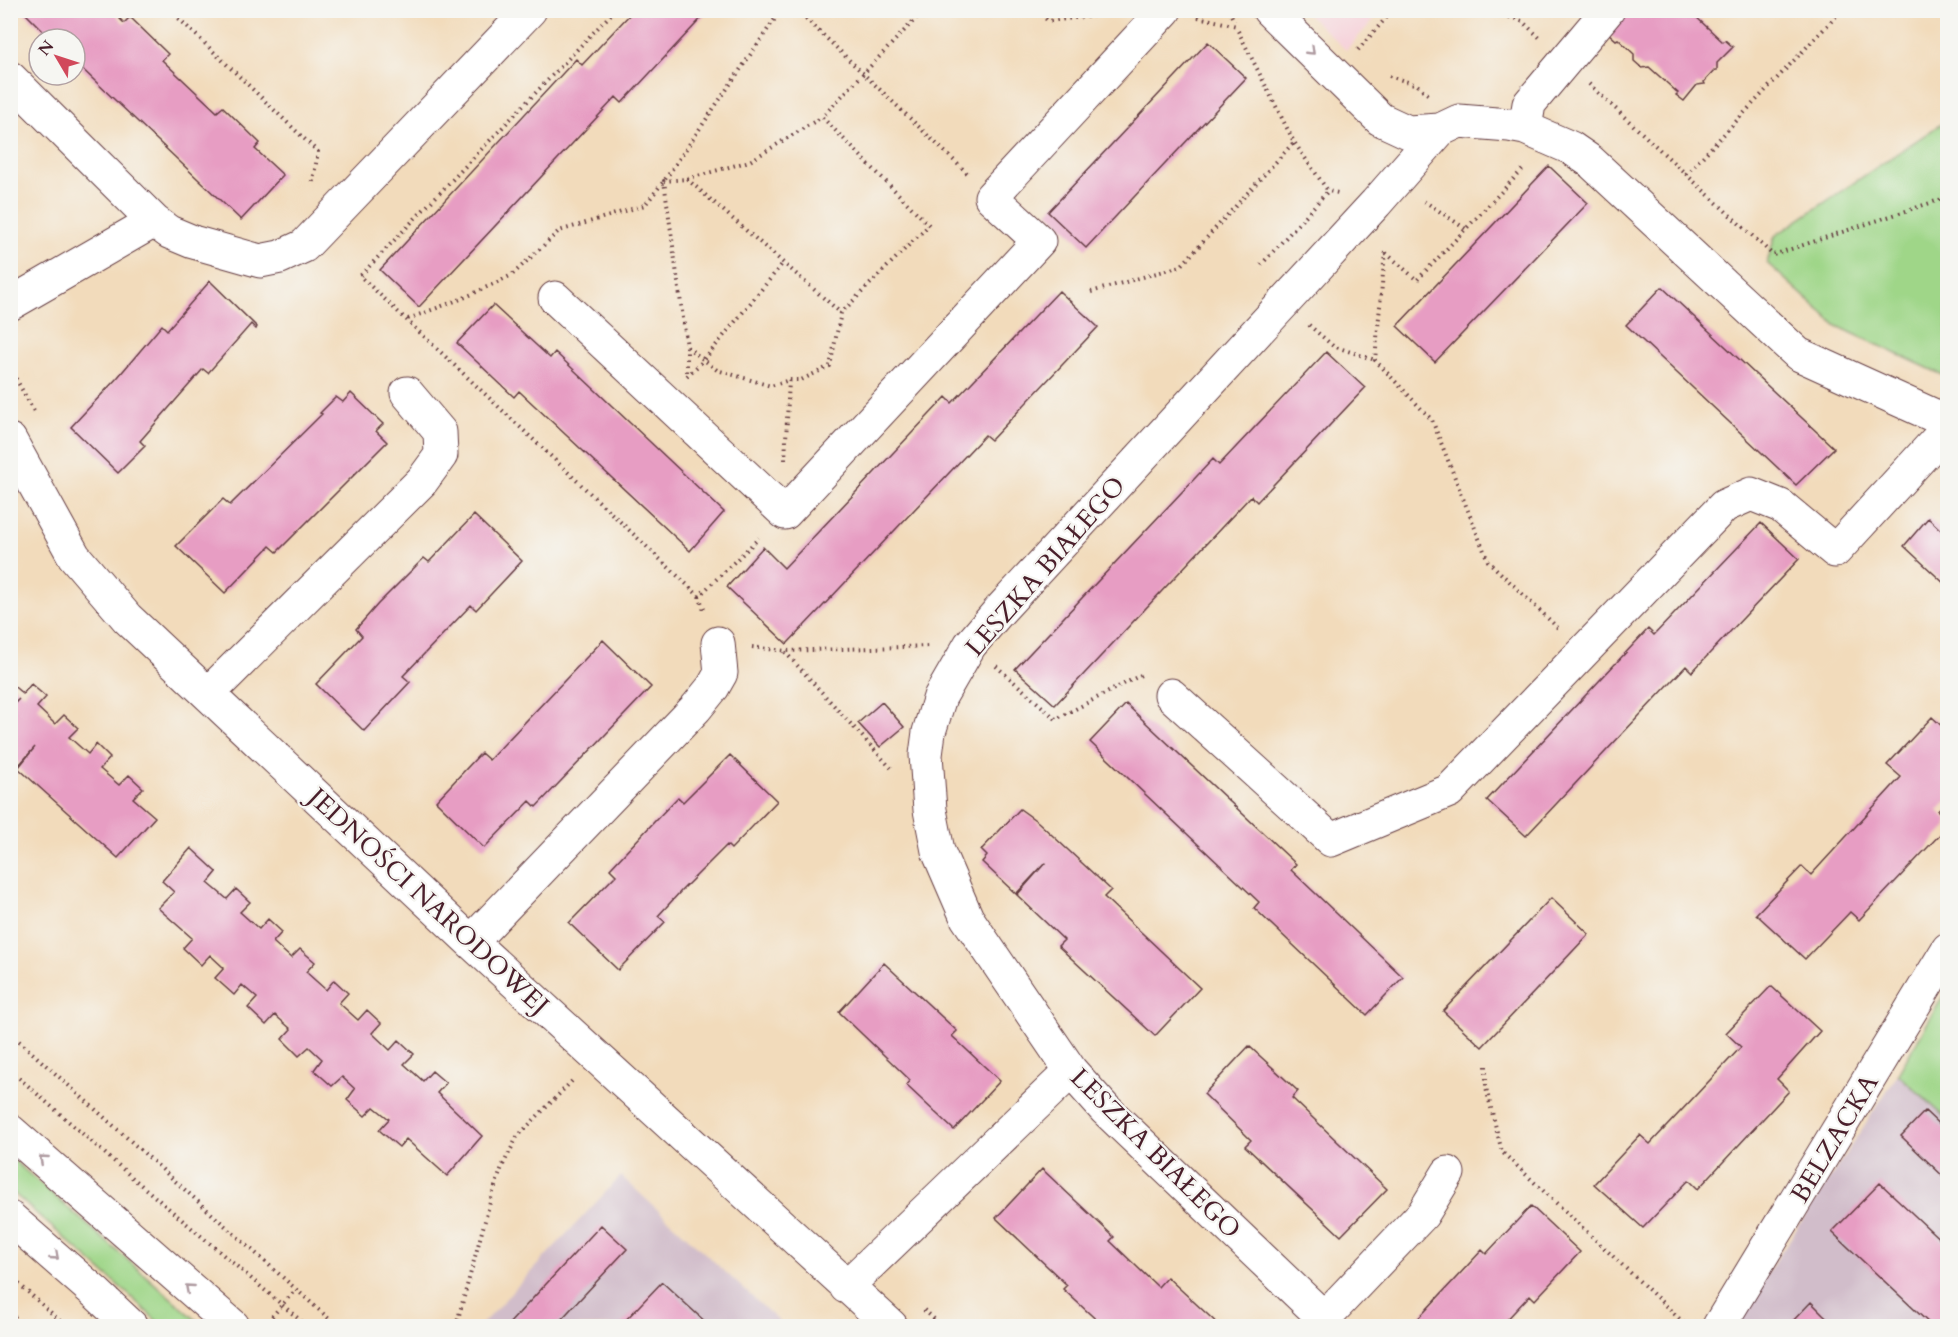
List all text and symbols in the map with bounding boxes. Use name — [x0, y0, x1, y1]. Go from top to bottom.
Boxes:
north arrow — [27, 27, 87, 87]
text: N — [33, 36, 59, 61]
one-way arrow — [1304, 44, 1315, 55]
street label: LESZKA BIAŁEGO — [957, 469, 1133, 664]
street label: JEDNOŚCI NARODOWEJ — [298, 778, 557, 1023]
street label: LESZKA BIAŁEGO — [1063, 1060, 1249, 1246]
street label: BELZACKA — [1782, 1067, 1887, 1209]
one-way arrow — [39, 1155, 50, 1166]
one-way arrow — [48, 1249, 59, 1260]
one-way arrow — [185, 1284, 196, 1295]

